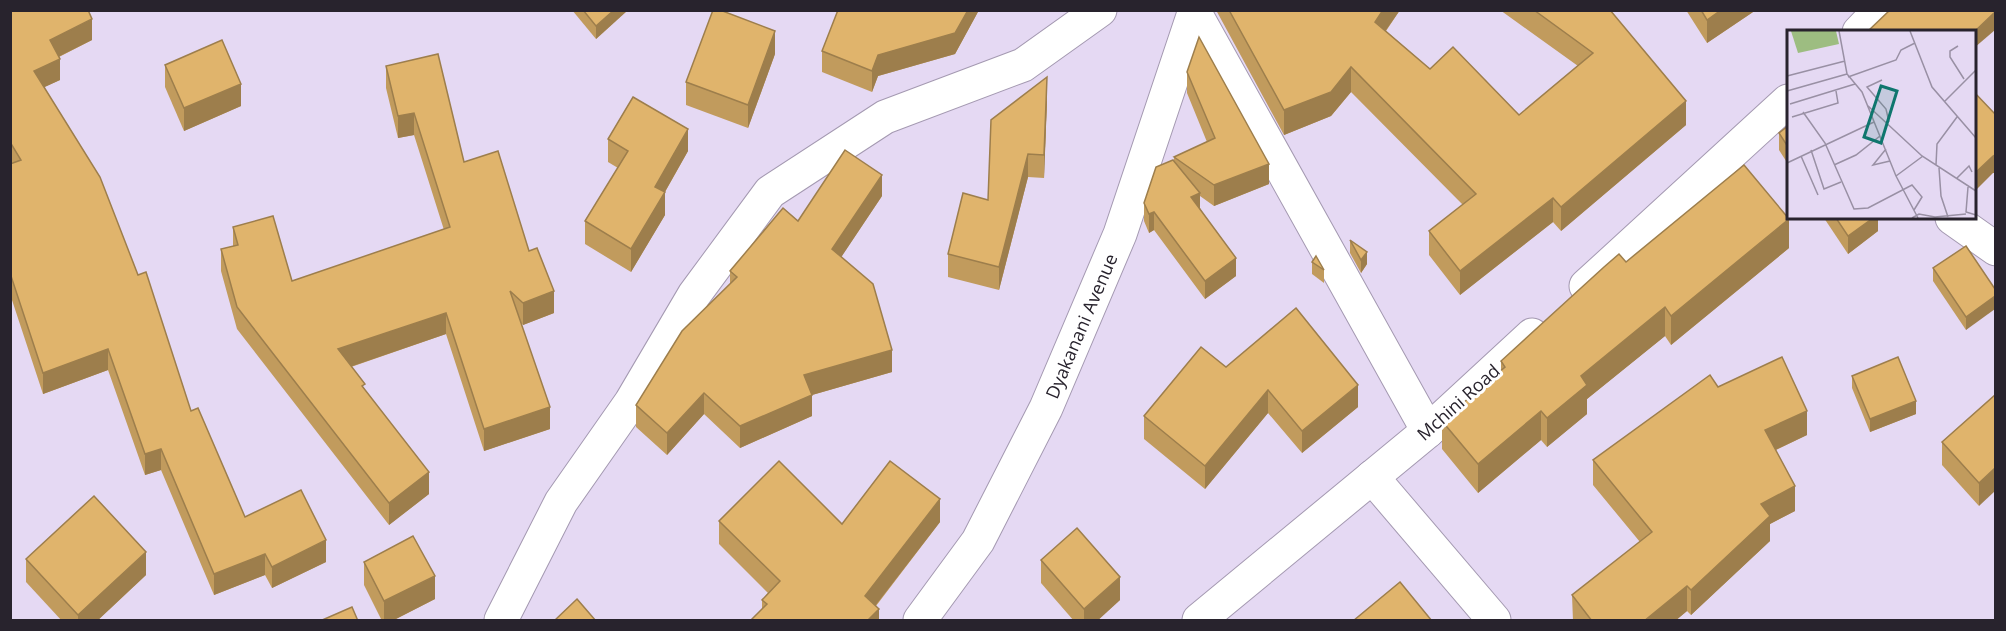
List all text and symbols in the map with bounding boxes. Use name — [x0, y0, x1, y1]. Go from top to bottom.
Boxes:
inset map — [1787, 30, 1976, 219]
street label: Dyakanani Avenue — [1040, 250, 1122, 402]
street label: Mchini Road — [1411, 358, 1505, 446]

